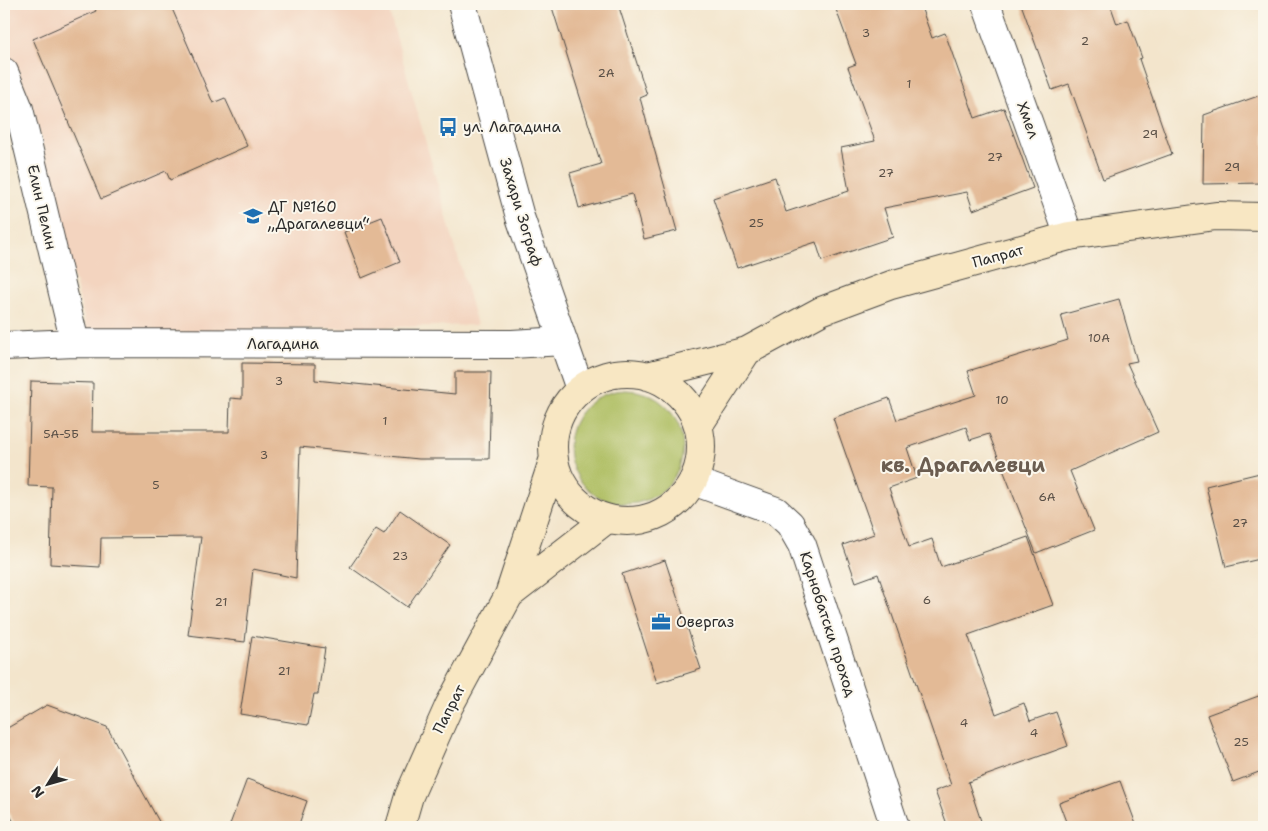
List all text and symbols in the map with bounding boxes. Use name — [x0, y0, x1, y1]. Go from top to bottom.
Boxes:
house number: 3 — [862, 25, 870, 41]
house number: 2 — [1081, 33, 1089, 49]
house number: 2А — [597, 65, 615, 81]
house number: 1 — [906, 76, 912, 92]
street label: Хмел — [1012, 99, 1044, 142]
bus stop icon: ул. Лагадина — [437, 116, 459, 138]
place label: ул. Лагадина — [463, 117, 561, 137]
house number: 29 — [1142, 126, 1158, 142]
house number: 27 — [987, 149, 1003, 165]
street label: Захари Зограф — [495, 155, 547, 269]
house number: 29 — [1224, 159, 1240, 175]
street label: Елин Пелин — [23, 163, 61, 251]
house number: 27 — [878, 165, 894, 181]
place label: ДГ №160 „Драгалевци“ — [267, 197, 370, 234]
school or university icon: ДГ №160 „Драгалевци“ — [242, 205, 264, 227]
house number: 25 — [748, 215, 764, 231]
street label: Папрат — [970, 239, 1026, 272]
house number: 10А — [1088, 330, 1110, 346]
street label: Лагадина — [247, 334, 320, 354]
house number: 3 — [275, 373, 283, 389]
house number: 10 — [995, 392, 1009, 408]
house number: 1 — [382, 413, 388, 429]
house number: 5А-5Б — [43, 426, 79, 442]
house number: 3 — [260, 447, 268, 463]
district label: кв. Драгалевци — [881, 452, 1045, 478]
house number: 5 — [152, 477, 160, 493]
house number: 6А — [1038, 489, 1056, 505]
house number: 27 — [1232, 515, 1248, 531]
house number: 23 — [392, 548, 408, 564]
street label: Карнобатски проход — [795, 549, 861, 700]
house number: 6 — [923, 592, 931, 608]
house number: 21 — [215, 594, 227, 610]
office icon: Овергаз — [650, 611, 672, 633]
place label: Овергаз — [676, 612, 734, 632]
house number: 21 — [278, 663, 290, 679]
street label: Папрат — [428, 681, 470, 737]
house number: 4 — [960, 715, 968, 731]
house number: 4 — [1030, 725, 1038, 741]
house number: 25 — [1233, 734, 1249, 750]
north arrow — [22, 758, 72, 808]
text: N — [27, 782, 48, 802]

